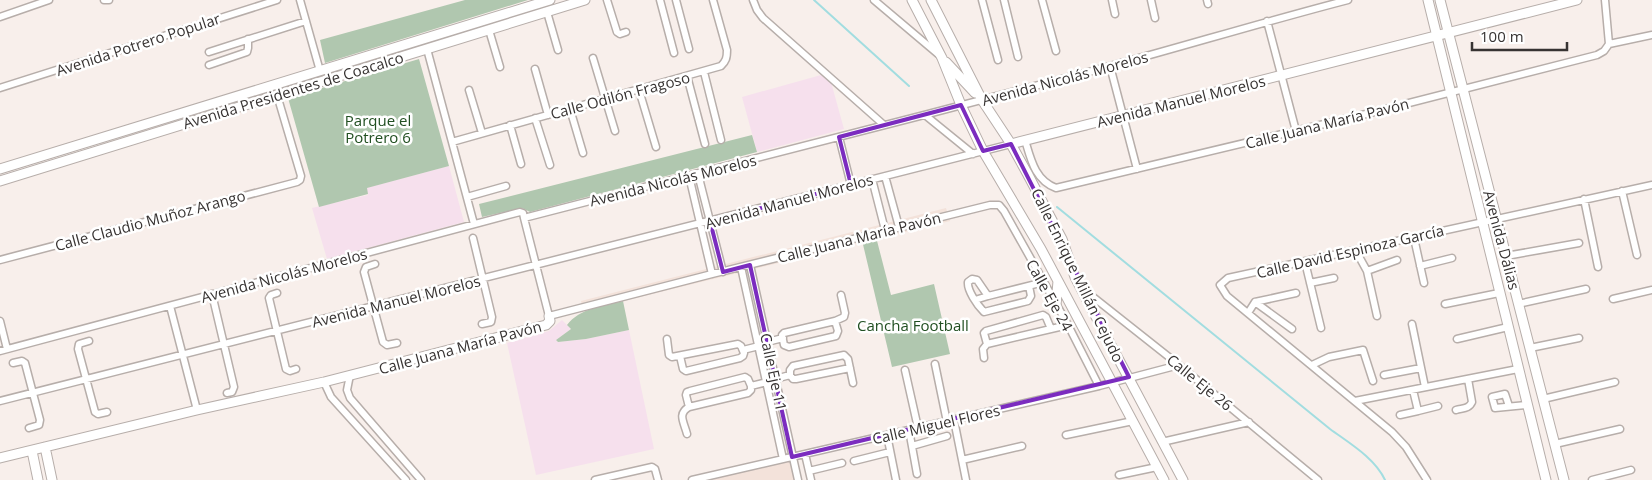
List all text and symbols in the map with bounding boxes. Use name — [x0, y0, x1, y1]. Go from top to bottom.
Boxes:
street label: Avenida Potrero Popular — [53, 8, 223, 80]
scale bar — [1472, 20, 1567, 52]
text: 100 m — [1480, 26, 1524, 46]
street label: Avenida Nicolás Morelos — [980, 46, 1150, 110]
street label: Avenida Presidentes de Coacalco — [180, 47, 406, 133]
street label: Calle Odilón Fragoso — [548, 67, 692, 123]
street label: Avenida Manuel Morelos — [1095, 70, 1267, 132]
street label: Calle Juana María Pavón — [1243, 93, 1411, 153]
park label: Parque el Potrero 6 — [345, 110, 411, 147]
street label: Avenida Nicolás Morelos — [587, 150, 759, 210]
street label: Avenida Manuel Morelos — [703, 169, 875, 233]
street label: Calle Claudio Muñoz Arango — [53, 185, 247, 255]
street label: Calle Enrique Millán Cejudo — [1027, 185, 1129, 365]
street label: Avenida Dálias — [1479, 188, 1525, 292]
street label: Calle Juana María Pavón — [775, 207, 943, 267]
street label: Calle David Espinoza García — [1254, 220, 1446, 282]
street label: Avenida Nicolás Morelos — [199, 243, 369, 307]
street label: Calle Eje 24 — [1022, 255, 1078, 335]
street label: Avenida Manuel Morelos — [310, 270, 482, 332]
park label: Cancha Football — [857, 315, 969, 335]
street label: Calle Juana María Pavón — [376, 316, 544, 378]
street label: Calle Eje 11 — [756, 331, 792, 413]
street label: Calle Eje 26 — [1163, 349, 1237, 415]
street label: Calle Miguel Flores — [870, 400, 1002, 448]

